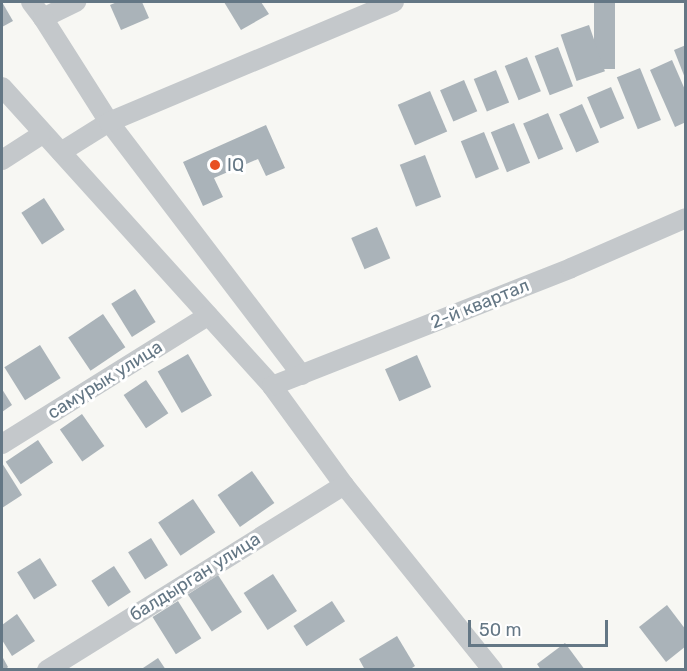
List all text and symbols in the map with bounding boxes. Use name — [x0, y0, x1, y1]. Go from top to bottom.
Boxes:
place label: IQ — [227, 154, 244, 176]
marker: IQ — [208, 158, 222, 172]
street label: 2-й квартал — [428, 274, 532, 334]
street label: самурык улица — [44, 336, 166, 424]
street label: балдырган улица — [126, 528, 264, 626]
scale bar — [471, 608, 610, 646]
text: 50 m — [479, 619, 522, 641]

